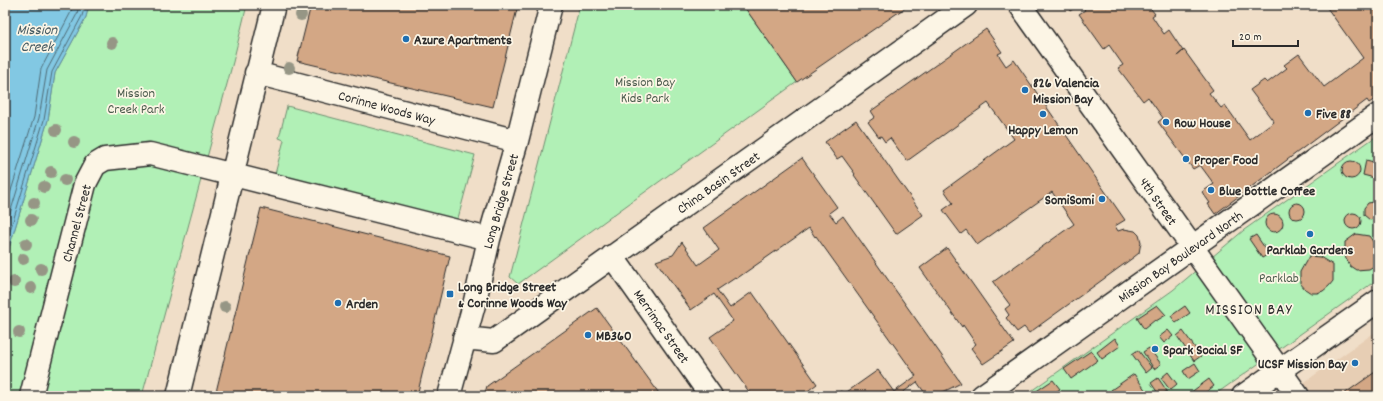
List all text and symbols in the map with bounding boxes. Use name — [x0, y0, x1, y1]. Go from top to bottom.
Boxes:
water label: Mission Creek — [17, 20, 58, 59]
scale bar — [1233, 22, 1298, 48]
text: 20 m — [1239, 29, 1262, 46]
place label: Azure Apartments — [414, 31, 512, 51]
marker: Azure Apartments — [401, 34, 411, 44]
park label: Mission Bay Kids Park — [615, 73, 675, 109]
place label: 826 Valencia Mission Bay — [1033, 74, 1100, 110]
park label: Mission Creek Park — [107, 84, 165, 120]
marker: 826 Valencia Mission Bay — [1020, 85, 1030, 95]
street label: Corinne Woods Way — [336, 86, 438, 132]
place label: Five 88 — [1316, 105, 1352, 125]
marker: Five 88 — [1303, 108, 1313, 118]
marker: Happy Lemon — [1038, 109, 1048, 119]
place label: Row House — [1174, 114, 1231, 134]
marker: Row House — [1161, 117, 1171, 127]
place label: Happy Lemon — [1008, 121, 1078, 141]
street label: China Basin Street — [673, 147, 765, 220]
place label: Proper Food — [1194, 151, 1258, 171]
street label: Long Bridge Street — [479, 152, 525, 252]
marker: Proper Food — [1181, 154, 1191, 164]
street label: 4th Street — [1134, 174, 1181, 230]
place label: Blue Bottle Coffee — [1219, 182, 1315, 202]
street label: Channel Street — [58, 183, 98, 265]
marker: Blue Bottle Coffee — [1206, 185, 1216, 195]
place label: SomiSomi — [1045, 191, 1094, 211]
marker: SomiSomi — [1097, 194, 1107, 204]
street label: Mission Bay Boulevard North — [1114, 207, 1248, 308]
marker: Parklab Gardens — [1305, 229, 1315, 239]
place label: Parklab Gardens — [1267, 241, 1354, 261]
park label: Parklab — [1259, 269, 1299, 289]
place label: Long Bridge Street & Corinne Woods Way — [458, 278, 568, 314]
street label: Merrimac Street — [627, 286, 693, 368]
marker: Long Bridge Street & Corinne Woods Way — [445, 289, 455, 299]
place label: Arden — [346, 295, 379, 315]
marker: Arden — [333, 298, 343, 308]
district label: MISSION BAY — [1205, 299, 1293, 322]
place label: MB360 — [596, 327, 632, 347]
marker: MB360 — [583, 330, 593, 340]
place label: Spark Social SF — [1163, 341, 1243, 361]
marker: Spark Social SF — [1150, 344, 1160, 354]
place label: UCSF Mission Bay — [1258, 355, 1348, 375]
marker: UCSF Mission Bay — [1350, 358, 1360, 368]

